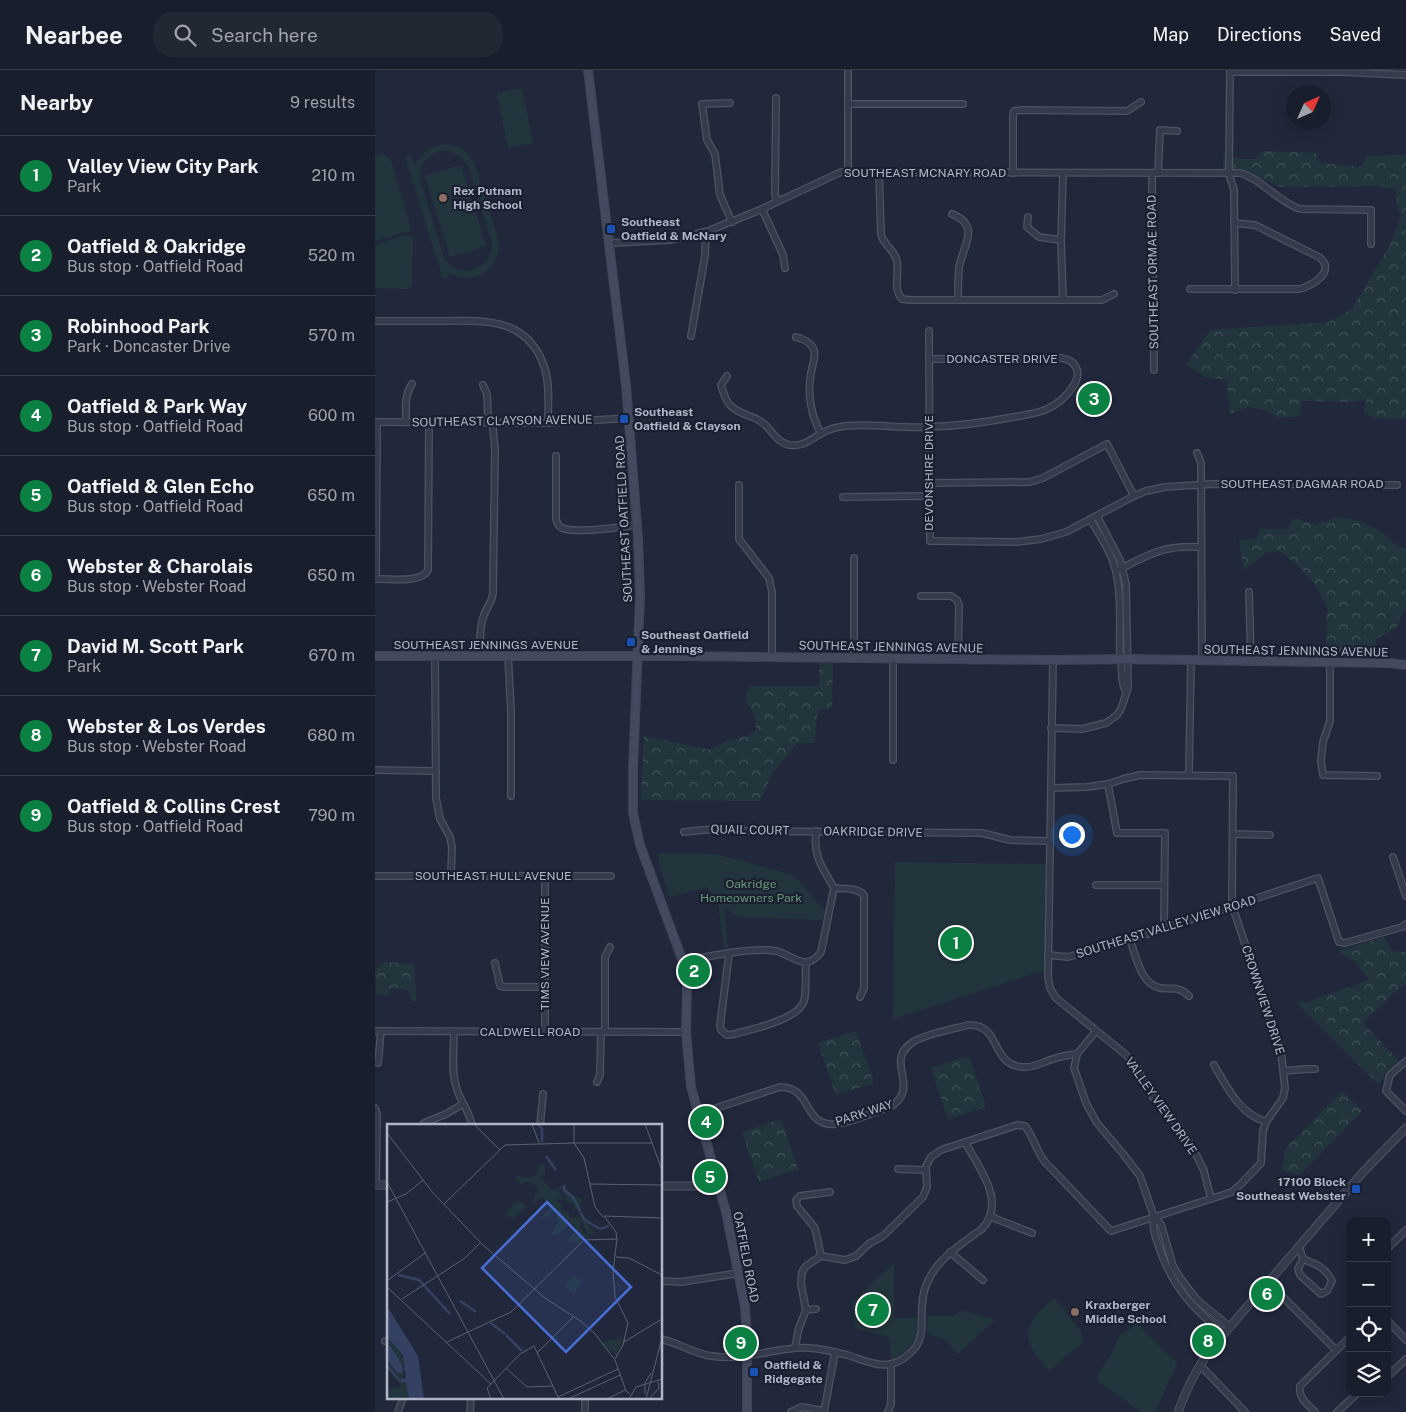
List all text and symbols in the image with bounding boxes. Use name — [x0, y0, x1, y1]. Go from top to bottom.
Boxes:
search box — [153, 12, 503, 57]
text: Nearbee — [25, 21, 123, 49]
icon: search — [171, 21, 199, 49]
text: Search here — [211, 24, 318, 46]
text: Map — [1152, 24, 1189, 45]
text: Directions — [1217, 24, 1302, 45]
text: Saved — [1330, 24, 1381, 45]
north arrow — [1286, 85, 1331, 130]
text: Nearby — [20, 90, 93, 115]
text: 9 results — [290, 93, 355, 112]
text: Valley View City Park — [67, 155, 259, 177]
text: 1 — [33, 166, 39, 185]
text: 210 m — [311, 166, 355, 185]
street label: SOUTHEAST MCNARY ROAD — [844, 166, 1006, 180]
text: Park — [67, 177, 101, 196]
place label: Rex Putnam High School — [453, 184, 522, 212]
marker: Rex Putnam High School — [437, 192, 449, 204]
street label: SOUTHEAST ORMAE ROAD — [1145, 195, 1161, 349]
place label: Southeast Oatfield & McNary — [621, 215, 727, 243]
marker: Southeast Oatfield & McNary — [605, 223, 617, 235]
text: Oatfield & Oakridge — [67, 235, 246, 257]
text: 2 — [31, 246, 41, 265]
text: 520 m — [308, 246, 355, 265]
text: Bus stop · Oatfield Road — [67, 257, 243, 276]
text: Robinhood Park — [67, 315, 209, 337]
text: 3 — [31, 326, 41, 345]
text: 570 m — [308, 326, 355, 345]
text: Park · Doncaster Drive — [67, 337, 231, 356]
street label: DONCASTER DRIVE — [946, 352, 1058, 366]
pin: 3 — [1078, 380, 1110, 418]
text: Oatfield & Park Way — [67, 395, 247, 417]
place label: Southeast Oatfield & Clayson — [634, 405, 741, 433]
text: 4 — [31, 406, 41, 425]
text: 600 m — [308, 406, 355, 425]
street label: SOUTHEAST CLAYSON AVENUE — [411, 412, 593, 430]
marker: Southeast Oatfield & Clayson — [618, 413, 630, 425]
street label: DEVONSHIRE DRIVE — [922, 415, 936, 531]
text: Bus stop · Oatfield Road — [67, 417, 243, 436]
street label: SOUTHEAST OATFIELD ROAD — [613, 435, 635, 603]
text: Oatfield & Glen Echo — [67, 475, 254, 497]
street label: SOUTHEAST DAGMAR ROAD — [1220, 477, 1384, 491]
text: 5 — [31, 486, 41, 505]
text: 650 m — [307, 486, 355, 505]
text: Bus stop · Oatfield Road — [67, 497, 243, 516]
text: Webster & Charolais — [67, 555, 253, 577]
text: 6 — [31, 566, 41, 585]
text: 650 m — [307, 566, 355, 585]
text: Bus stop · Webster Road — [67, 577, 246, 596]
place label: Southeast Oatfield & Jennings — [641, 628, 749, 656]
text: David M. Scott Park — [67, 635, 244, 657]
marker: Southeast Oatfield & Jennings — [625, 636, 637, 648]
street label: SOUTHEAST JENNINGS AVENUE — [394, 638, 578, 652]
street label: SOUTHEAST JENNINGS AVENUE — [798, 638, 984, 656]
street label: SOUTHEAST JENNINGS AVENUE — [1203, 642, 1389, 660]
text: 7 — [31, 646, 41, 665]
text: 670 m — [309, 646, 355, 665]
text: Park — [67, 657, 101, 676]
text: Webster & Los Verdes — [67, 715, 266, 737]
text: 8 — [31, 726, 41, 745]
text: 680 m — [307, 726, 355, 745]
text: Bus stop · Webster Road — [67, 737, 246, 756]
text: Oatfield & Collins Crest — [67, 795, 280, 817]
text: 9 — [31, 806, 41, 825]
text: 790 m — [308, 806, 355, 825]
text: Bus stop · Oatfield Road — [67, 817, 243, 836]
street label: QUAIL COURT — [710, 822, 790, 838]
your location — [1059, 822, 1085, 848]
street label: OAKRIDGE DRIVE — [823, 824, 923, 840]
street label: SOUTHEAST HULL AVENUE — [415, 869, 571, 883]
park label: Oakridge Homeowners Park — [700, 877, 802, 905]
street label: SOUTHEAST VALLEY VIEW ROAD — [1074, 893, 1258, 961]
street label: TIMS VIEW AVENUE — [538, 898, 552, 1010]
pin: 1 — [940, 924, 972, 962]
street label: CROWNVIEW DRIVE — [1239, 944, 1287, 1056]
pin: 2 — [678, 952, 710, 990]
street label: CALDWELL ROAD — [480, 1025, 580, 1039]
street label: VALLEY VIEW DRIVE — [1122, 1055, 1200, 1157]
street label: PARK WAY — [834, 1097, 895, 1129]
pin: 4 — [690, 1103, 722, 1141]
inset map — [387, 1124, 663, 1400]
pin: 5 — [694, 1158, 726, 1196]
place label: 17100 Block Southeast Webster — [1236, 1175, 1346, 1203]
marker: 17100 Block Southeast Webster — [1350, 1183, 1362, 1195]
street label: OATFIELD ROAD — [730, 1210, 762, 1304]
map controls — [1346, 1217, 1391, 1397]
button: + — [1346, 1217, 1391, 1262]
button: − — [1346, 1262, 1391, 1307]
pin: 6 — [1251, 1275, 1283, 1313]
pin: 7 — [857, 1291, 889, 1329]
place label: Kraxberger Middle School — [1085, 1298, 1167, 1326]
marker: Kraxberger Middle School — [1069, 1306, 1081, 1318]
button: locate — [1346, 1307, 1391, 1352]
pin: 8 — [1192, 1322, 1224, 1360]
pin: 9 — [725, 1324, 757, 1362]
button: layers — [1346, 1352, 1391, 1397]
place label: Oatfield & Ridgegate — [764, 1358, 823, 1386]
marker: Oatfield & Ridgegate — [748, 1366, 760, 1378]

